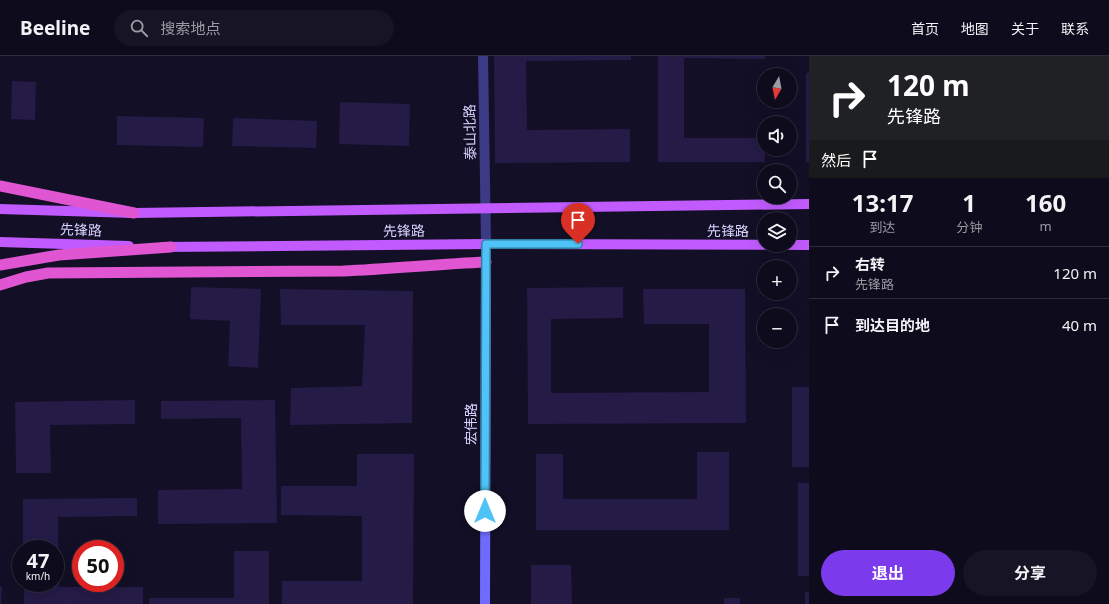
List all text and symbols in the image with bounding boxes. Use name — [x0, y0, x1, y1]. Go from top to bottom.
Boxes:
search box — [114, 10, 394, 46]
text: Beeline — [20, 15, 90, 41]
icon: search — [128, 17, 150, 39]
text: 搜索地点 — [160, 18, 220, 38]
text: 首页 — [911, 19, 939, 38]
text: 地图 — [961, 19, 989, 38]
text: 关于 — [1011, 19, 1039, 38]
text: 联系 — [1061, 19, 1089, 38]
text: 120 m — [887, 66, 970, 104]
north arrow — [757, 68, 797, 108]
map controls — [757, 68, 797, 348]
icon: right — [821, 72, 873, 124]
street label: 泰山北路 — [460, 104, 479, 160]
text: 先锋路 — [887, 104, 941, 128]
button: sound — [757, 116, 797, 156]
icon: arrive — [859, 148, 881, 170]
text: 然后 — [821, 150, 851, 170]
button: search — [757, 164, 797, 204]
text: 13:17 — [852, 186, 913, 219]
text: 1 — [962, 186, 976, 219]
text: 160 — [1025, 186, 1066, 219]
pin — [561, 203, 595, 244]
icon: arrive — [567, 209, 589, 231]
button: layers — [757, 212, 797, 252]
text: m — [1040, 217, 1052, 235]
text: 到达 — [870, 218, 896, 236]
text: 分钟 — [956, 218, 982, 236]
street label: 先锋路 — [60, 219, 102, 240]
street label: 先锋路 — [383, 221, 425, 240]
street label: 先锋路 — [707, 221, 749, 240]
text: 右转 — [855, 254, 885, 274]
button: + — [757, 260, 797, 300]
icon: right — [821, 262, 843, 284]
text: 120 m — [1053, 263, 1097, 283]
text: 先锋路 — [855, 275, 894, 293]
button: − — [757, 308, 797, 348]
icon: arrive — [821, 314, 843, 336]
text: 到达目的地 — [855, 315, 930, 335]
text: 40 m — [1062, 315, 1097, 335]
street label: 宏伟路 — [461, 403, 480, 445]
position arrow — [464, 490, 506, 532]
speed limit sign: 50 — [72, 540, 124, 592]
text: 47 — [27, 547, 49, 574]
button: 退出 — [821, 550, 955, 596]
button: 分享 — [963, 550, 1097, 596]
text: km/h — [26, 569, 50, 583]

